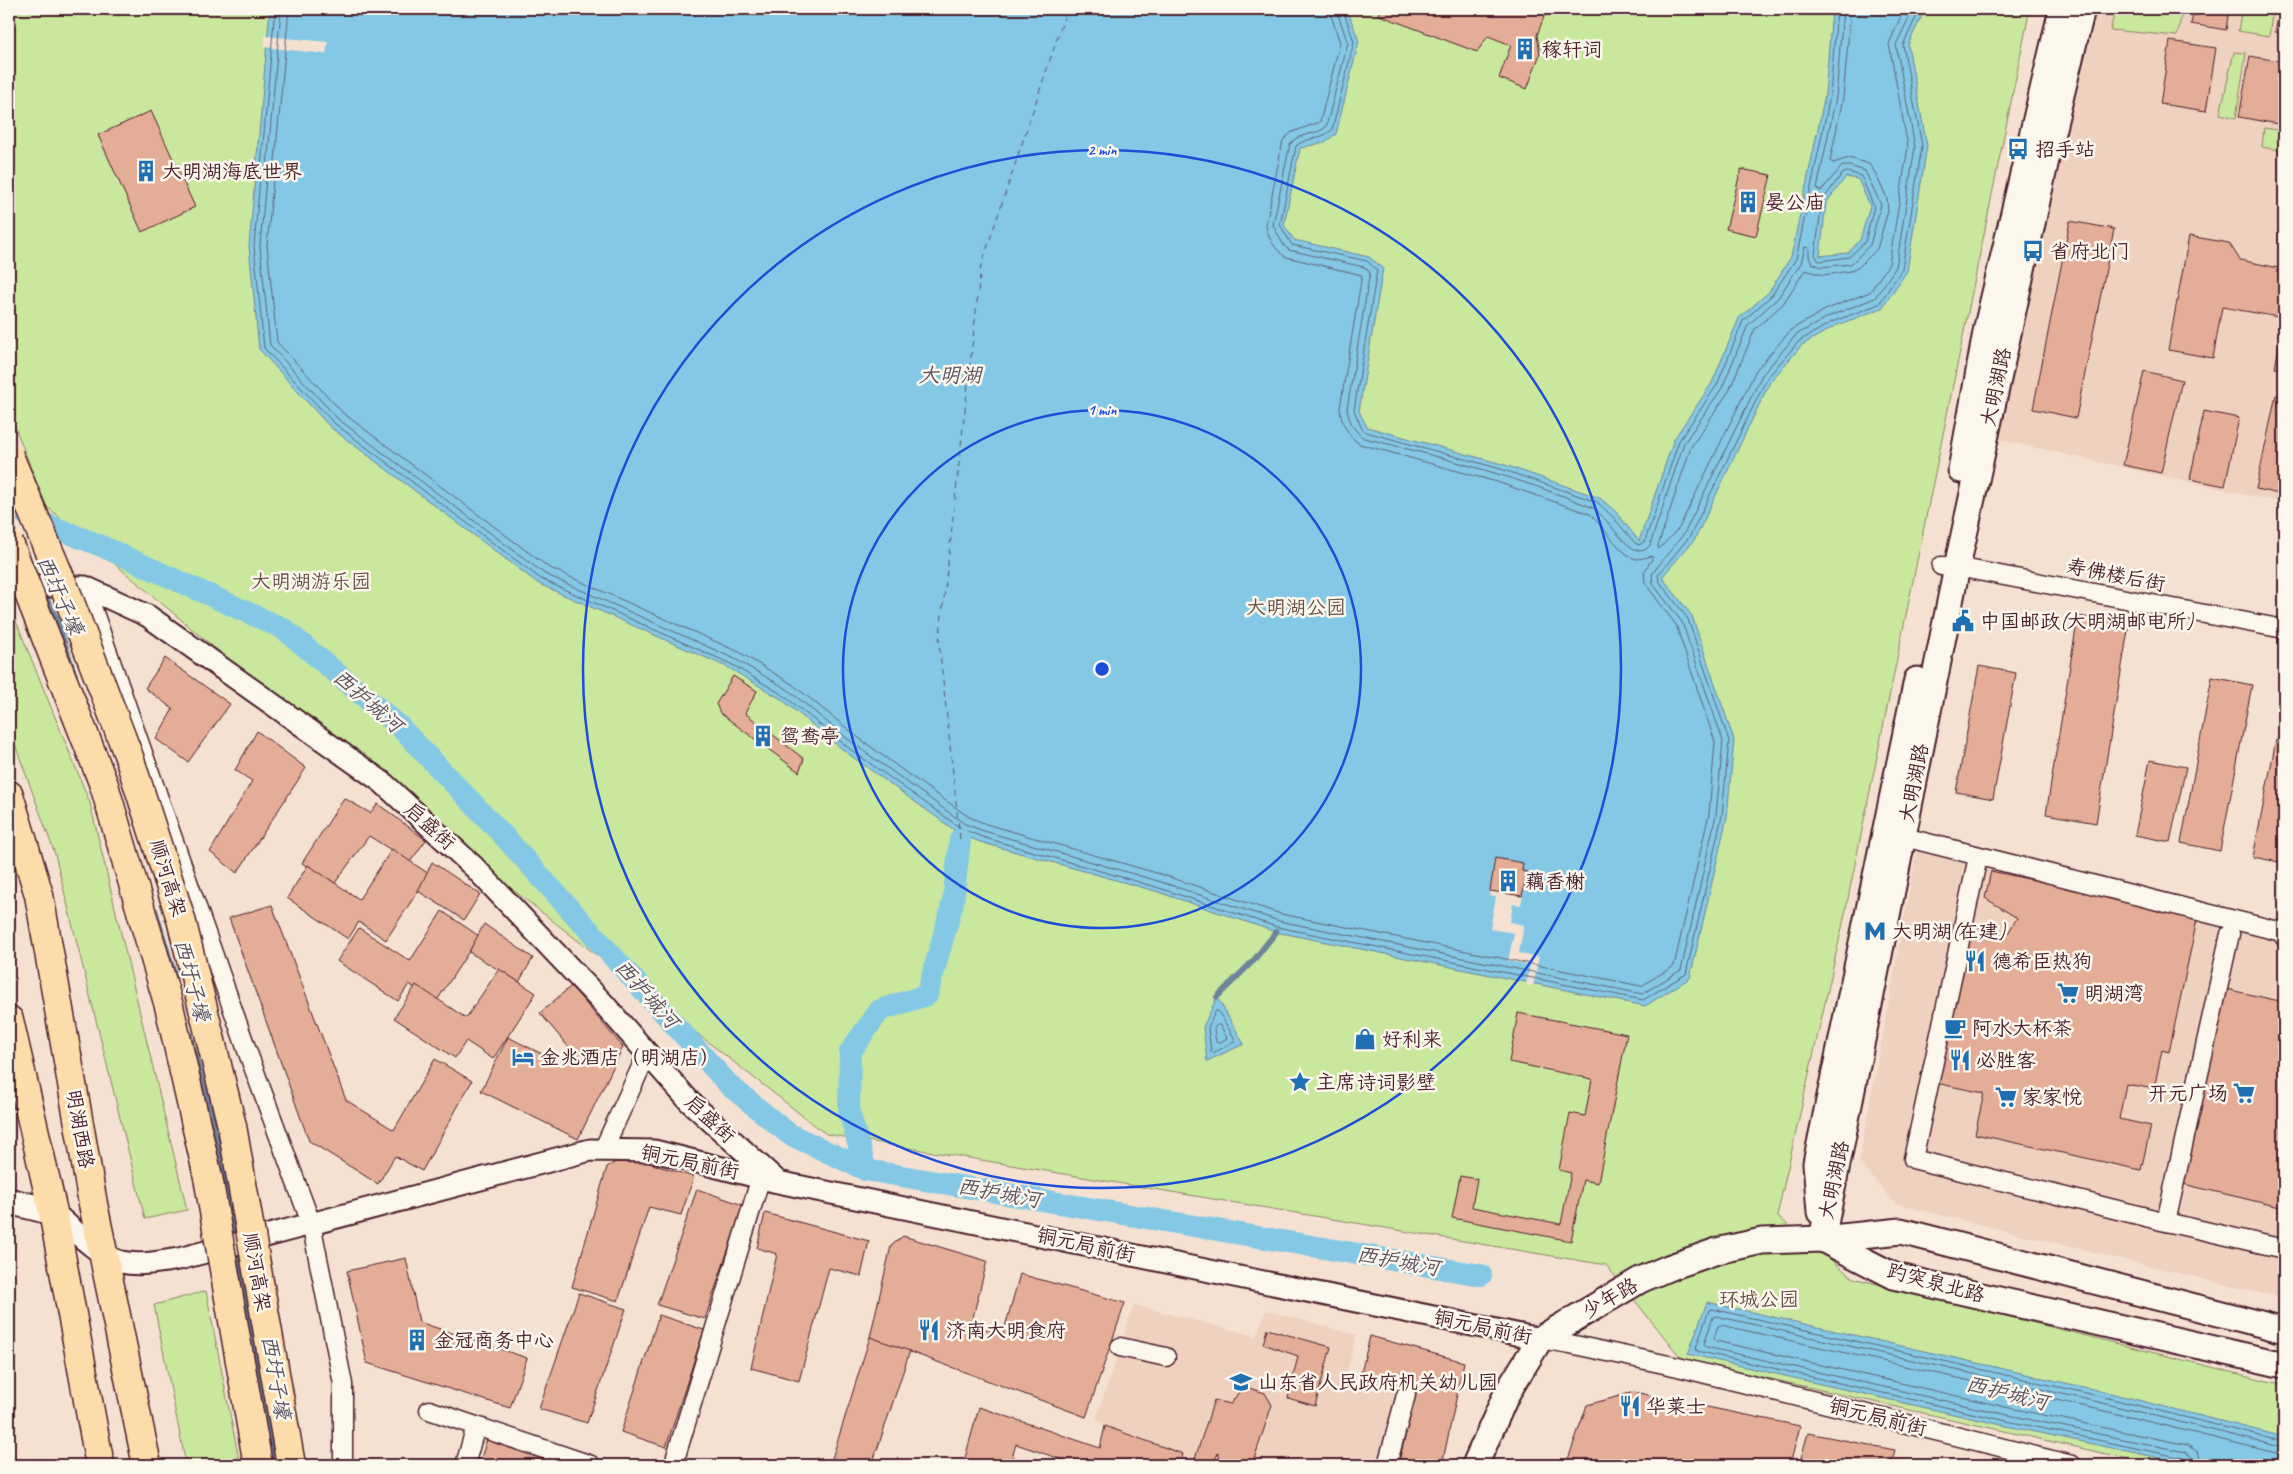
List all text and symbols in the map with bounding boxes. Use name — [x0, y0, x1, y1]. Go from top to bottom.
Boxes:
building icon: 稼轩词 — [1512, 36, 1538, 62]
place label: 稼轩词 — [1542, 37, 1602, 62]
bus stop icon: 招手站 — [2005, 136, 2031, 162]
place label: 招手站 — [2035, 137, 2095, 162]
text: 2 min — [1088, 141, 1117, 160]
building icon: 大明湖海底世界 — [133, 158, 159, 184]
place label: 大明湖海底世界 — [162, 159, 302, 184]
building icon: 晏公庙 — [1735, 189, 1761, 215]
place label: 晏公庙 — [1765, 190, 1825, 215]
bus stop icon: 省府北门 — [2020, 238, 2046, 264]
place label: 省府北门 — [2050, 239, 2130, 264]
street label: 大明湖路 — [1975, 344, 2017, 429]
water label: 大明湖 — [919, 362, 983, 388]
text: 1 min — [1088, 401, 1117, 420]
water label: 西圩子壕 — [31, 551, 90, 641]
street label: 寿佛楼后街 — [2065, 553, 2167, 597]
park label: 大明湖游乐园 — [251, 569, 371, 594]
park label: 大明湖公园 — [1246, 595, 1346, 620]
public building icon: 中国邮政(大明湖邮电所) — [1950, 608, 1976, 634]
place label: 中国邮政(大明湖邮电所) — [1980, 609, 2195, 634]
centre of rings — [1093, 660, 1111, 678]
water label: 西护城河 — [328, 664, 410, 740]
building icon: 鸳鸯亭 — [750, 723, 776, 749]
place label: 鸳鸯亭 — [780, 724, 840, 749]
street label: 大明湖路 — [1894, 740, 1934, 825]
street label: 启盛街 — [399, 797, 461, 855]
street label: 顺河高架 — [144, 836, 192, 920]
building icon: 藕香榭 — [1495, 868, 1521, 894]
place label: 藕香榭 — [1525, 869, 1585, 894]
metro station icon: 大明湖(在建) — [1862, 918, 1888, 944]
place label: 大明湖(在建) — [1892, 919, 2007, 944]
water label: 西圩子壕 — [169, 936, 216, 1027]
restaurant icon: 德希臣热狗 — [1962, 948, 1988, 974]
place label: 德希臣热狗 — [1992, 949, 2092, 974]
water label: 西护城河 — [609, 954, 687, 1036]
supermarket icon: 明湖湾 — [2055, 980, 2081, 1006]
place label: 明湖湾 — [2084, 981, 2144, 1006]
cafe icon: 阿水大杯茶 — [1942, 1015, 1968, 1041]
place label: 阿水大杯茶 — [1972, 1016, 2072, 1041]
shop icon: 好利来 — [1352, 1026, 1378, 1052]
place label: 好利来 — [1382, 1027, 1442, 1052]
hotel icon: 金兆酒店（明湖店） — [510, 1044, 536, 1070]
place label: 金兆酒店（明湖店） — [540, 1045, 720, 1070]
restaurant icon: 必胜客 — [1947, 1047, 1973, 1073]
place label: 必胜客 — [1976, 1048, 2036, 1073]
place icon: 主席诗词影壁 — [1287, 1069, 1313, 1095]
place label: 主席诗词影壁 — [1316, 1070, 1436, 1095]
supermarket icon: 开元广场 — [2231, 1080, 2257, 1106]
place label: 开元广场 — [2148, 1081, 2228, 1106]
supermarket icon: 家家悦 — [1993, 1084, 2019, 1110]
place label: 家家悦 — [2022, 1085, 2082, 1110]
street label: 明湖西路 — [61, 1087, 99, 1172]
street label: 启盛街 — [680, 1089, 740, 1149]
street label: 大明湖路 — [1813, 1137, 1855, 1222]
street label: 铜元局前街 — [638, 1139, 742, 1185]
water label: 西护城河 — [955, 1173, 1046, 1214]
street label: 铜元局前街 — [1034, 1222, 1138, 1268]
street label: 顺河高架 — [238, 1230, 276, 1314]
water label: 西护城河 — [1354, 1241, 1445, 1282]
street label: 趵突泉北路 — [1884, 1258, 1988, 1308]
street label: 少年路 — [1578, 1272, 1643, 1324]
park label: 环城公园 — [1719, 1287, 1799, 1312]
street label: 铜元局前街 — [1431, 1304, 1535, 1350]
restaurant icon: 济南大明食府 — [916, 1317, 942, 1343]
place label: 济南大明食府 — [946, 1318, 1066, 1343]
building icon: 金冠商务中心 — [404, 1327, 430, 1353]
place label: 金冠商务中心 — [434, 1328, 554, 1353]
water label: 西圩子壕 — [256, 1333, 297, 1424]
school or university icon: 山东省人民政府机关幼儿园 — [1228, 1369, 1254, 1395]
place label: 山东省人民政府机关幼儿园 — [1258, 1370, 1498, 1395]
water label: 西护城河 — [1963, 1370, 2054, 1417]
restaurant icon: 华莱士 — [1617, 1393, 1643, 1419]
street label: 铜元局前街 — [1826, 1393, 1930, 1441]
place label: 华莱士 — [1646, 1394, 1706, 1419]

